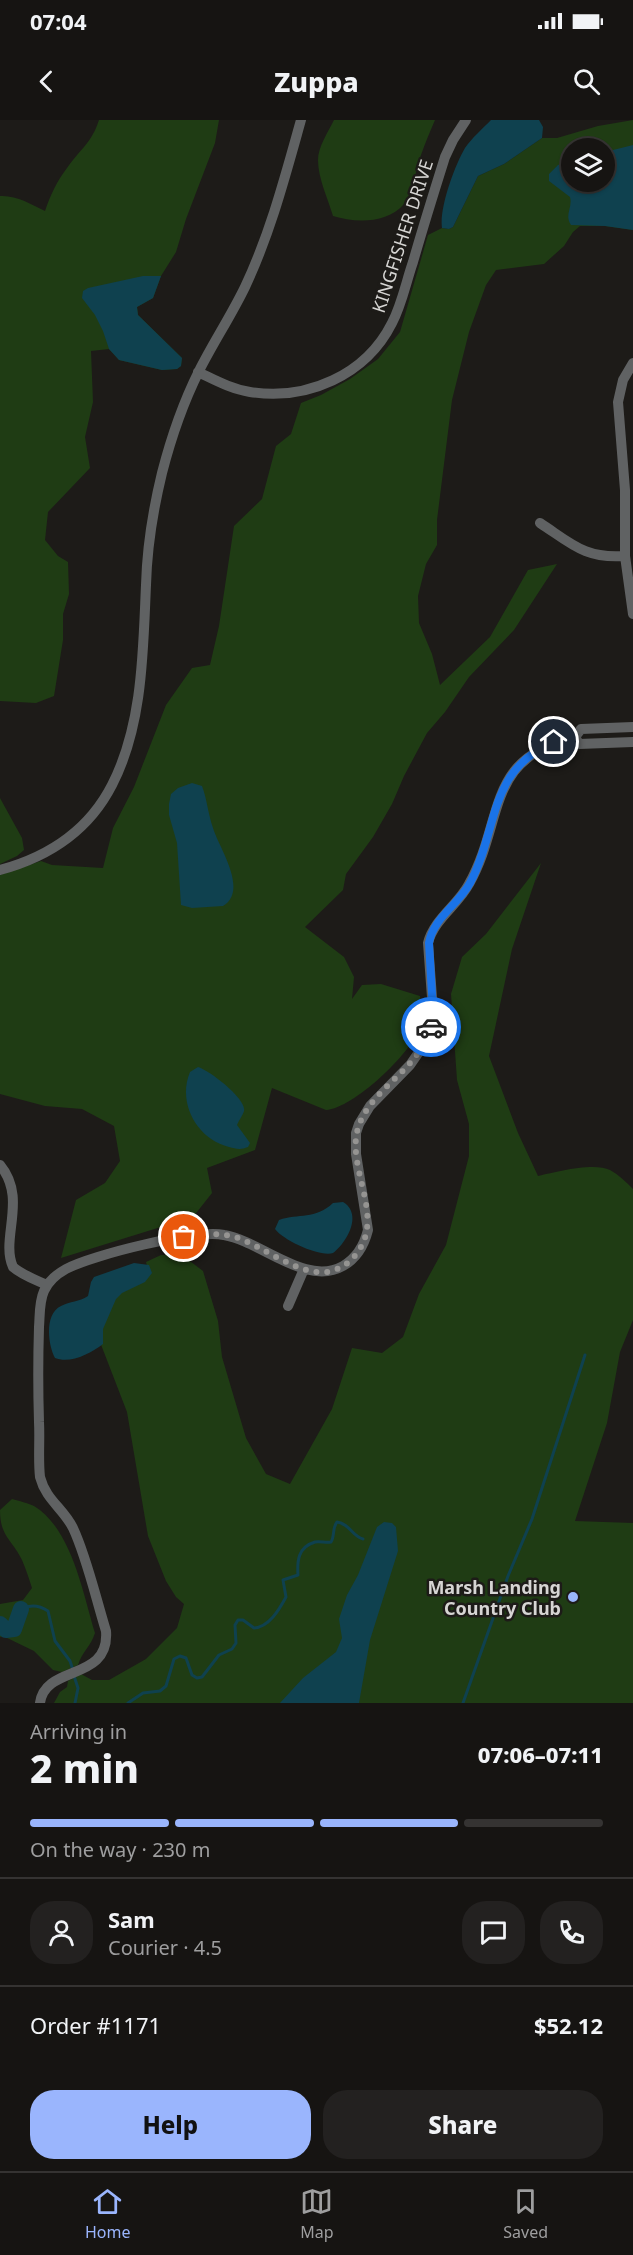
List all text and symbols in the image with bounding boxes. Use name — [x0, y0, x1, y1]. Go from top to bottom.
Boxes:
text: 07:04 — [30, 6, 87, 36]
text: Zuppa — [274, 63, 359, 100]
icon: back — [30, 65, 63, 98]
icon: search — [570, 65, 603, 98]
map controls — [561, 138, 615, 192]
button: layers — [561, 138, 615, 192]
street label: KINGFISHER DRIVE — [366, 156, 438, 316]
pin — [528, 716, 579, 767]
icon: home — [537, 725, 570, 758]
courier — [401, 997, 461, 1057]
icon: car — [415, 1011, 448, 1044]
pin — [158, 1211, 209, 1262]
icon: bag — [167, 1220, 200, 1253]
place label: Marsh Landing Country Club — [427, 1575, 561, 1620]
marker: Marsh Landing Country Club — [566, 1590, 580, 1604]
text: Arriving in — [30, 1718, 127, 1745]
text: 07:06–07:11 — [478, 1739, 603, 1769]
text: 2 min — [30, 1741, 139, 1794]
text: On the way · 230 m — [30, 1836, 210, 1863]
button: person — [30, 1901, 93, 1964]
button: chat — [462, 1901, 525, 1964]
button: phone — [540, 1901, 603, 1964]
text: Sam — [108, 1904, 155, 1934]
text: Courier · 4.5 — [108, 1934, 222, 1961]
text: Order #1171 — [30, 2010, 161, 2040]
text: $52.12 — [534, 2010, 603, 2040]
button: Help — [30, 2090, 311, 2159]
button: Share — [323, 2090, 603, 2159]
tab: Home — [85, 2185, 130, 2243]
tab: Map — [300, 2185, 334, 2243]
tab: Saved — [503, 2185, 548, 2243]

